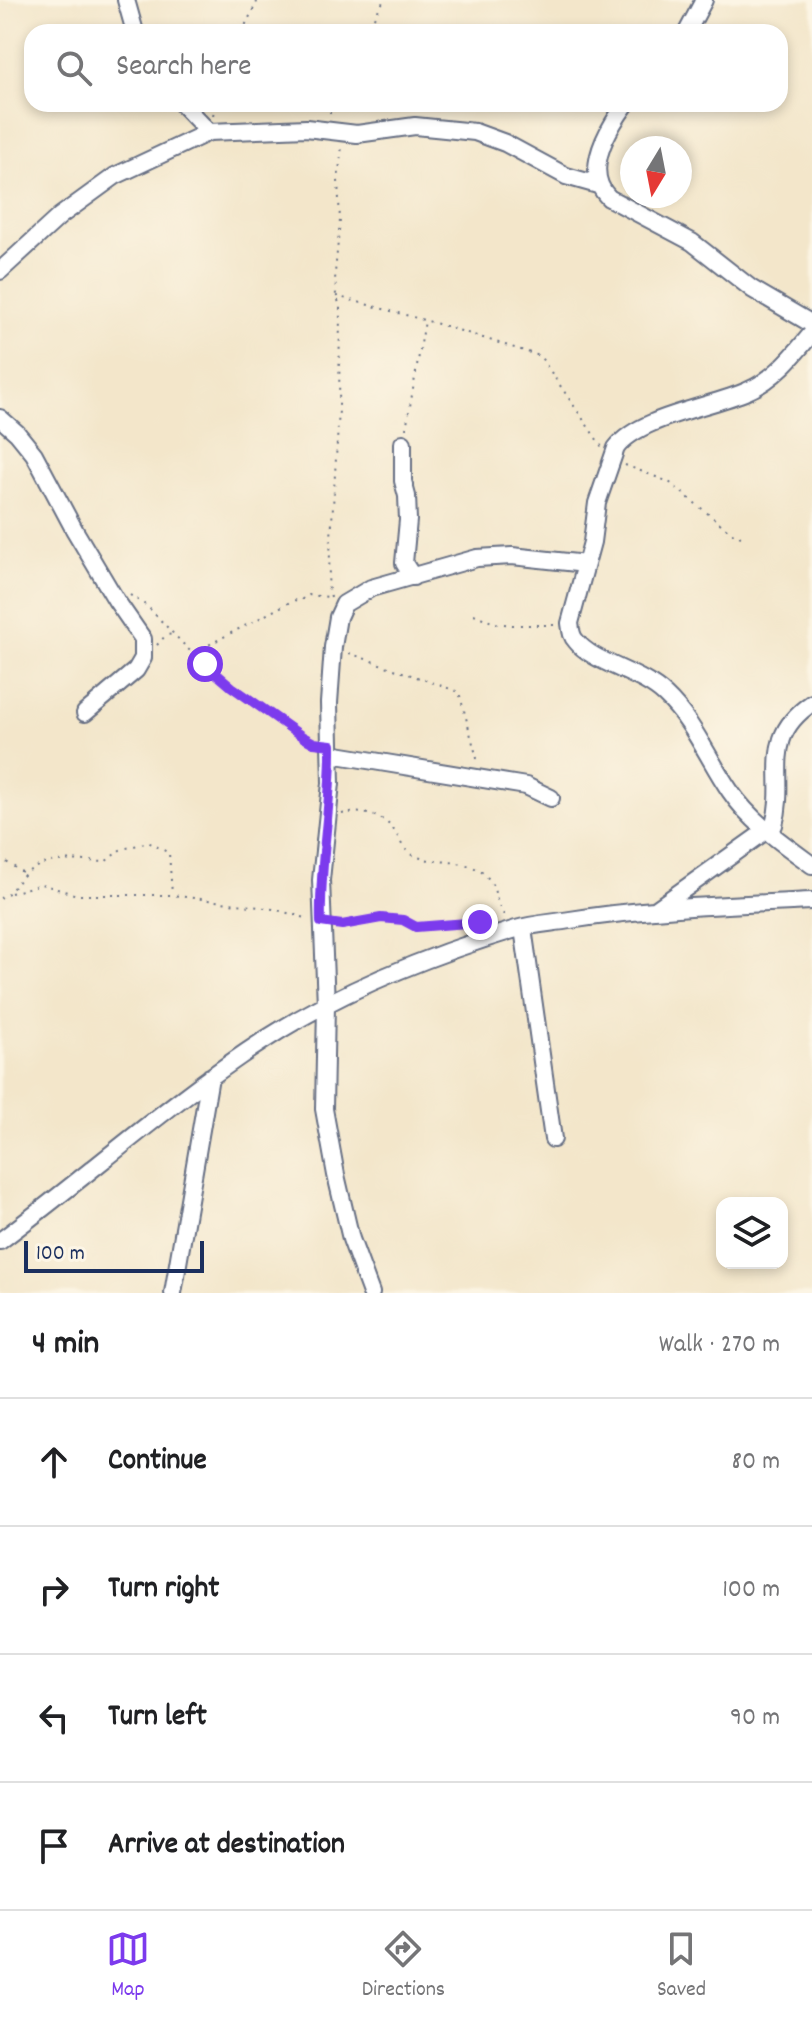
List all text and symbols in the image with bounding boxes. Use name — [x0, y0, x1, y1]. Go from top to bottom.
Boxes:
search box — [24, 24, 788, 112]
icon: search — [52, 46, 96, 90]
text: Search here — [116, 47, 252, 90]
north arrow — [620, 136, 692, 208]
route start — [187, 646, 223, 682]
route end — [462, 904, 498, 940]
map controls — [716, 1197, 788, 1269]
button: layers — [716, 1197, 788, 1269]
scale bar — [24, 1237, 204, 1273]
text: 100 m — [36, 1239, 85, 1270]
text: 4 min — [32, 1321, 99, 1370]
text: Walk · 270 m — [659, 1327, 780, 1364]
icon: ahead — [32, 1440, 76, 1484]
text: Continue — [108, 1441, 207, 1484]
text: 80 m — [732, 1444, 780, 1481]
icon: right — [32, 1568, 76, 1612]
text: Turn right — [108, 1569, 219, 1612]
text: 100 m — [722, 1572, 780, 1609]
icon: left — [32, 1696, 76, 1740]
text: Turn left — [108, 1697, 207, 1740]
text: 90 m — [730, 1700, 780, 1737]
icon: arrive — [32, 1824, 76, 1868]
text: Arrive at destination — [108, 1825, 345, 1868]
tab: Map — [106, 1927, 150, 2006]
tab: Directions — [362, 1927, 445, 2006]
tab: Saved — [657, 1927, 706, 2006]

